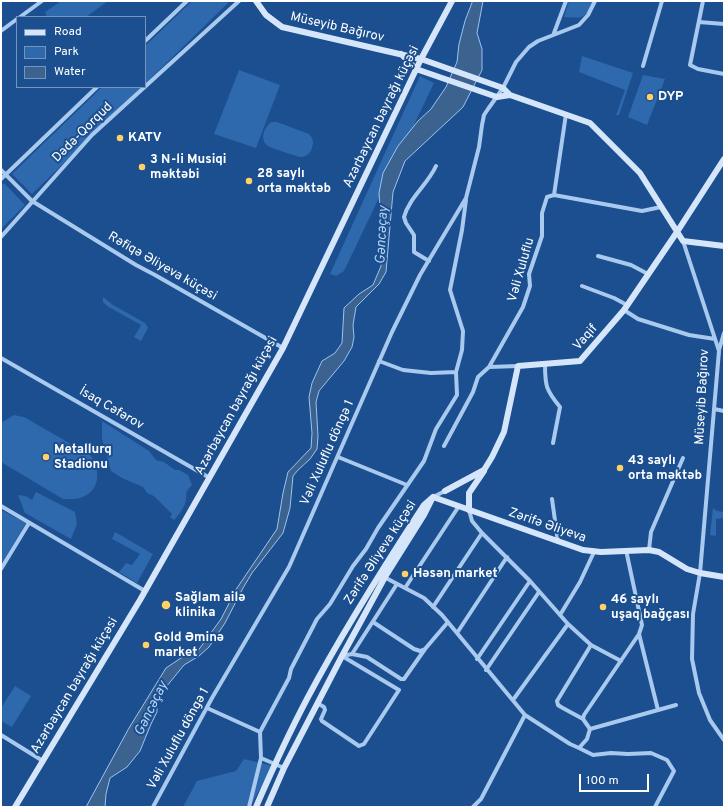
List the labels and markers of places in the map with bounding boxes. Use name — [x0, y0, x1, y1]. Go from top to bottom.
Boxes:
place label: DYP — [658, 89, 683, 105]
marker: DYP — [645, 92, 655, 102]
place label: KATV — [128, 130, 162, 146]
marker: KATV — [115, 133, 125, 143]
place label: 3 N-li Musiqi məktəbi — [150, 152, 227, 183]
marker: 3 N-li Musiqi məktəbi — [137, 162, 147, 172]
place label: 28 saylı orta məktəb — [257, 166, 331, 197]
marker: 28 saylı orta məktəb — [244, 176, 254, 186]
place label: Metallurq Stadionu — [54, 442, 112, 473]
marker: Metallurq Stadionu — [41, 452, 51, 462]
place label: 43 saylı orta məktəb — [628, 453, 702, 484]
marker: 43 saylı orta məktəb — [615, 463, 625, 473]
place label: Həsən market — [413, 566, 498, 582]
marker: Həsən market — [400, 569, 410, 579]
place label: Sağlam ailə klinika — [175, 590, 246, 621]
place label: 46 saylı uşaq bağçası — [611, 592, 690, 623]
marker: Sağlam ailə klinika — [160, 599, 172, 611]
marker: 46 saylı uşaq bağçası — [598, 602, 608, 612]
place label: Gold Əminə market — [154, 630, 224, 661]
marker: Gold Əminə market — [141, 640, 151, 650]

